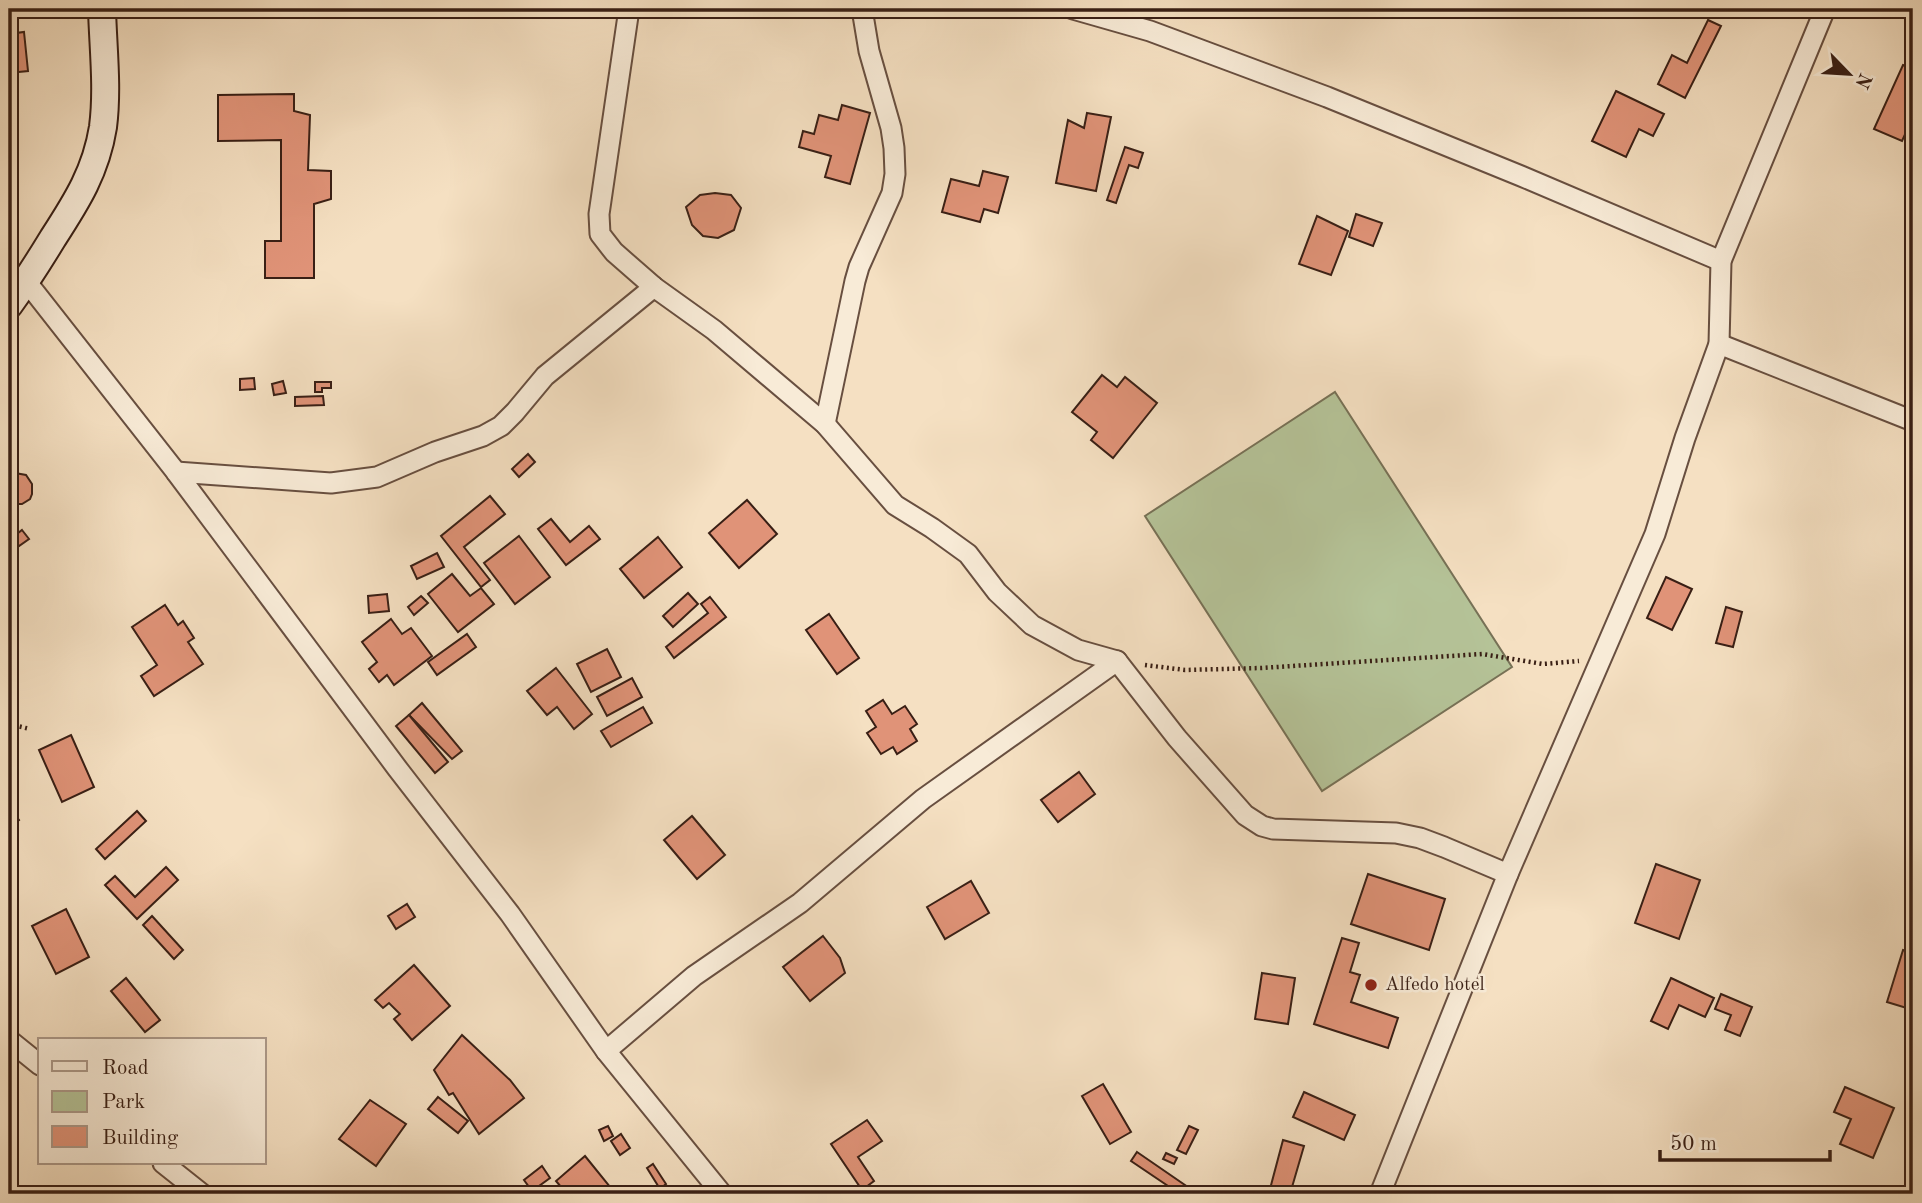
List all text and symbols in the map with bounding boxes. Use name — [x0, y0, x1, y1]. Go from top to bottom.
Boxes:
north arrow — [1814, 38, 1884, 108]
text: N — [1850, 70, 1874, 91]
place label: Alfedo hotel — [1385, 976, 1485, 995]
marker: Alfedo hotel — [1363, 977, 1379, 993]
legend — [38, 1038, 266, 1164]
text: Road — [102, 1058, 149, 1079]
text: Park — [102, 1092, 145, 1113]
scale bar — [1660, 1119, 1829, 1163]
text: Building — [102, 1128, 179, 1149]
text: 50 m — [1670, 1134, 1717, 1155]

